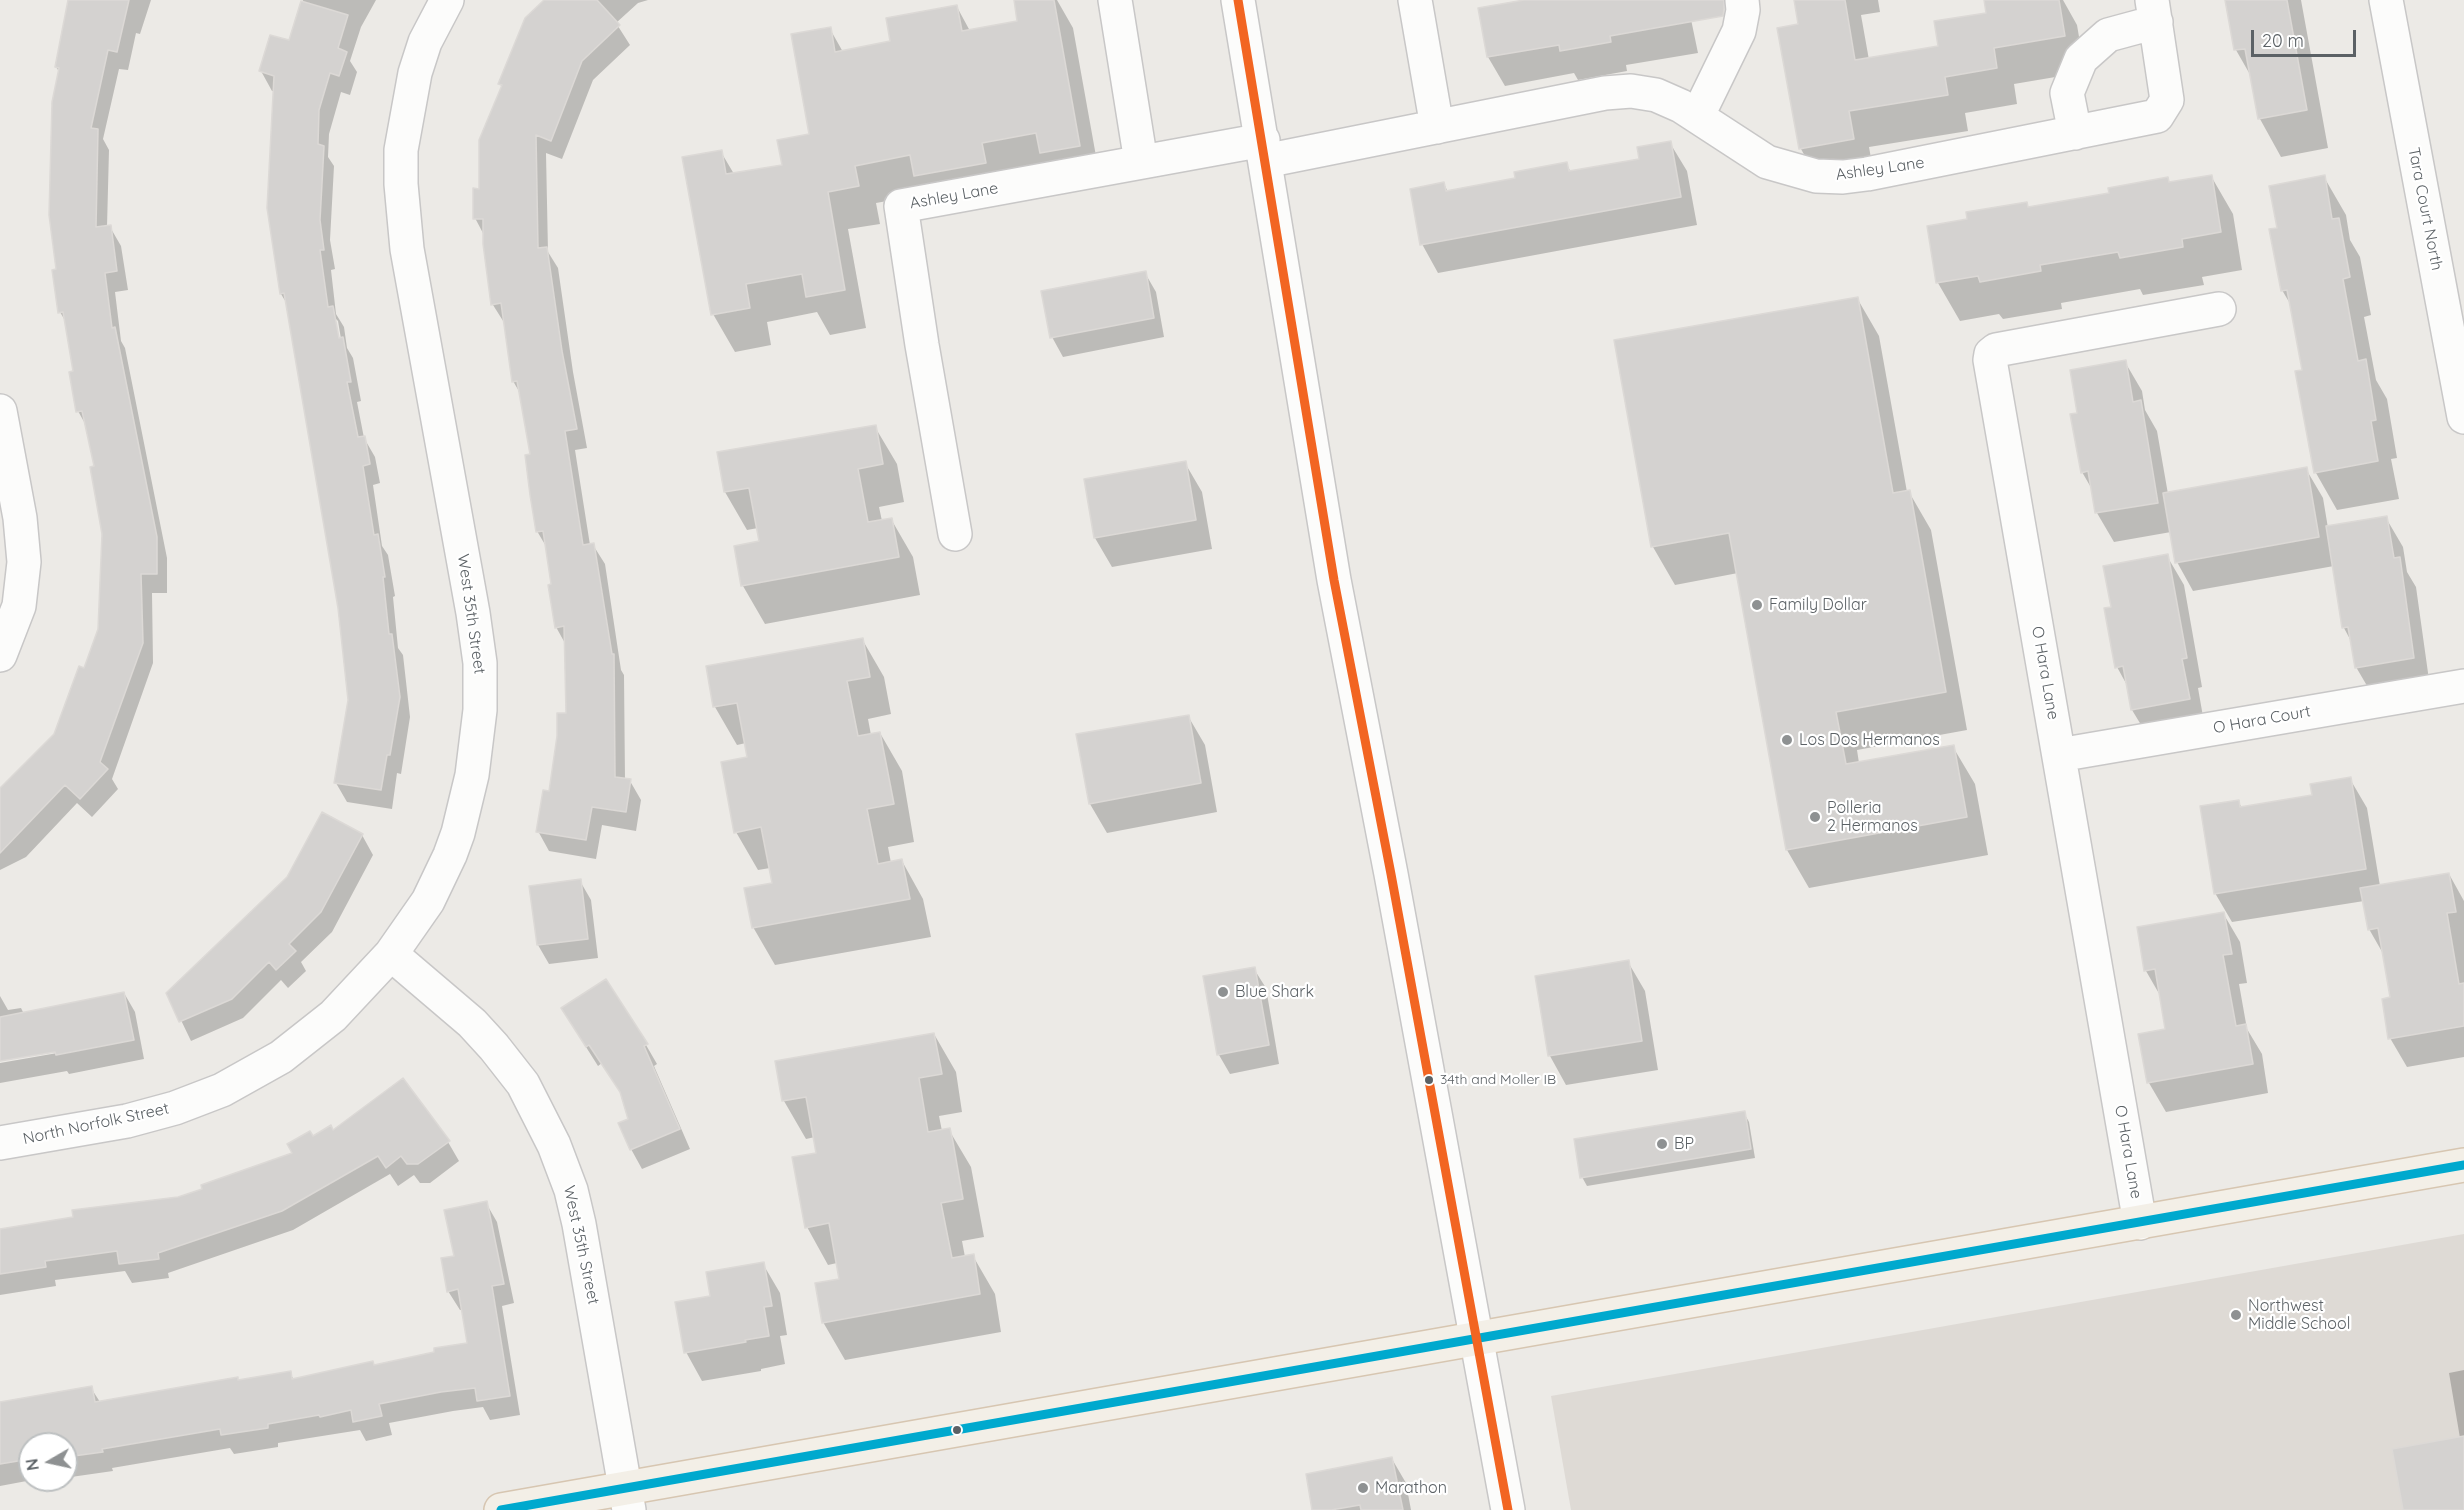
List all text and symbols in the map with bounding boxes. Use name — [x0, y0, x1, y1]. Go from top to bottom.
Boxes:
scale bar — [2254, 18, 2359, 56]
text: 20 m — [2262, 29, 2304, 52]
street label: Tara Court North — [2404, 146, 2446, 272]
street label: Ashley Lane — [1834, 153, 1926, 185]
street label: Ashley Lane — [908, 179, 1000, 213]
street label: West 35th Street — [453, 553, 489, 675]
place label: Family Dollar — [1769, 595, 1867, 615]
marker: Family Dollar — [1750, 598, 1764, 612]
street label: O Hara Lane — [2027, 625, 2063, 721]
street label: O Hara Court — [2212, 702, 2312, 738]
place label: Los Dos Hermanos — [1799, 730, 1940, 750]
marker: Los Dos Hermanos — [1780, 733, 1794, 747]
place label: Polleria 2 Hermanos — [1827, 798, 1918, 836]
marker: Polleria 2 Hermanos — [1808, 810, 1822, 824]
place label: Blue Shark — [1235, 982, 1314, 1002]
marker: Blue Shark — [1216, 985, 1230, 999]
place label: 34th and Moller IB — [1440, 1072, 1556, 1088]
marker: 34th and Moller IB — [1423, 1074, 1435, 1086]
street label: North Norfolk Street — [21, 1099, 171, 1149]
street label: O Hara Lane — [2110, 1104, 2146, 1200]
place label: BP — [1674, 1134, 1694, 1154]
marker: BP — [1655, 1137, 1669, 1151]
street label: West 35th Street — [559, 1184, 603, 1306]
place label: Northwest Middle School — [2248, 1296, 2350, 1334]
marker: Northwest Middle School — [2229, 1308, 2243, 1322]
unlabelled marker — [951, 1424, 963, 1436]
north arrow — [18, 1432, 78, 1492]
text: N — [21, 1457, 43, 1472]
place label: Marathon — [1375, 1478, 1447, 1498]
marker: Marathon — [1356, 1481, 1370, 1495]

